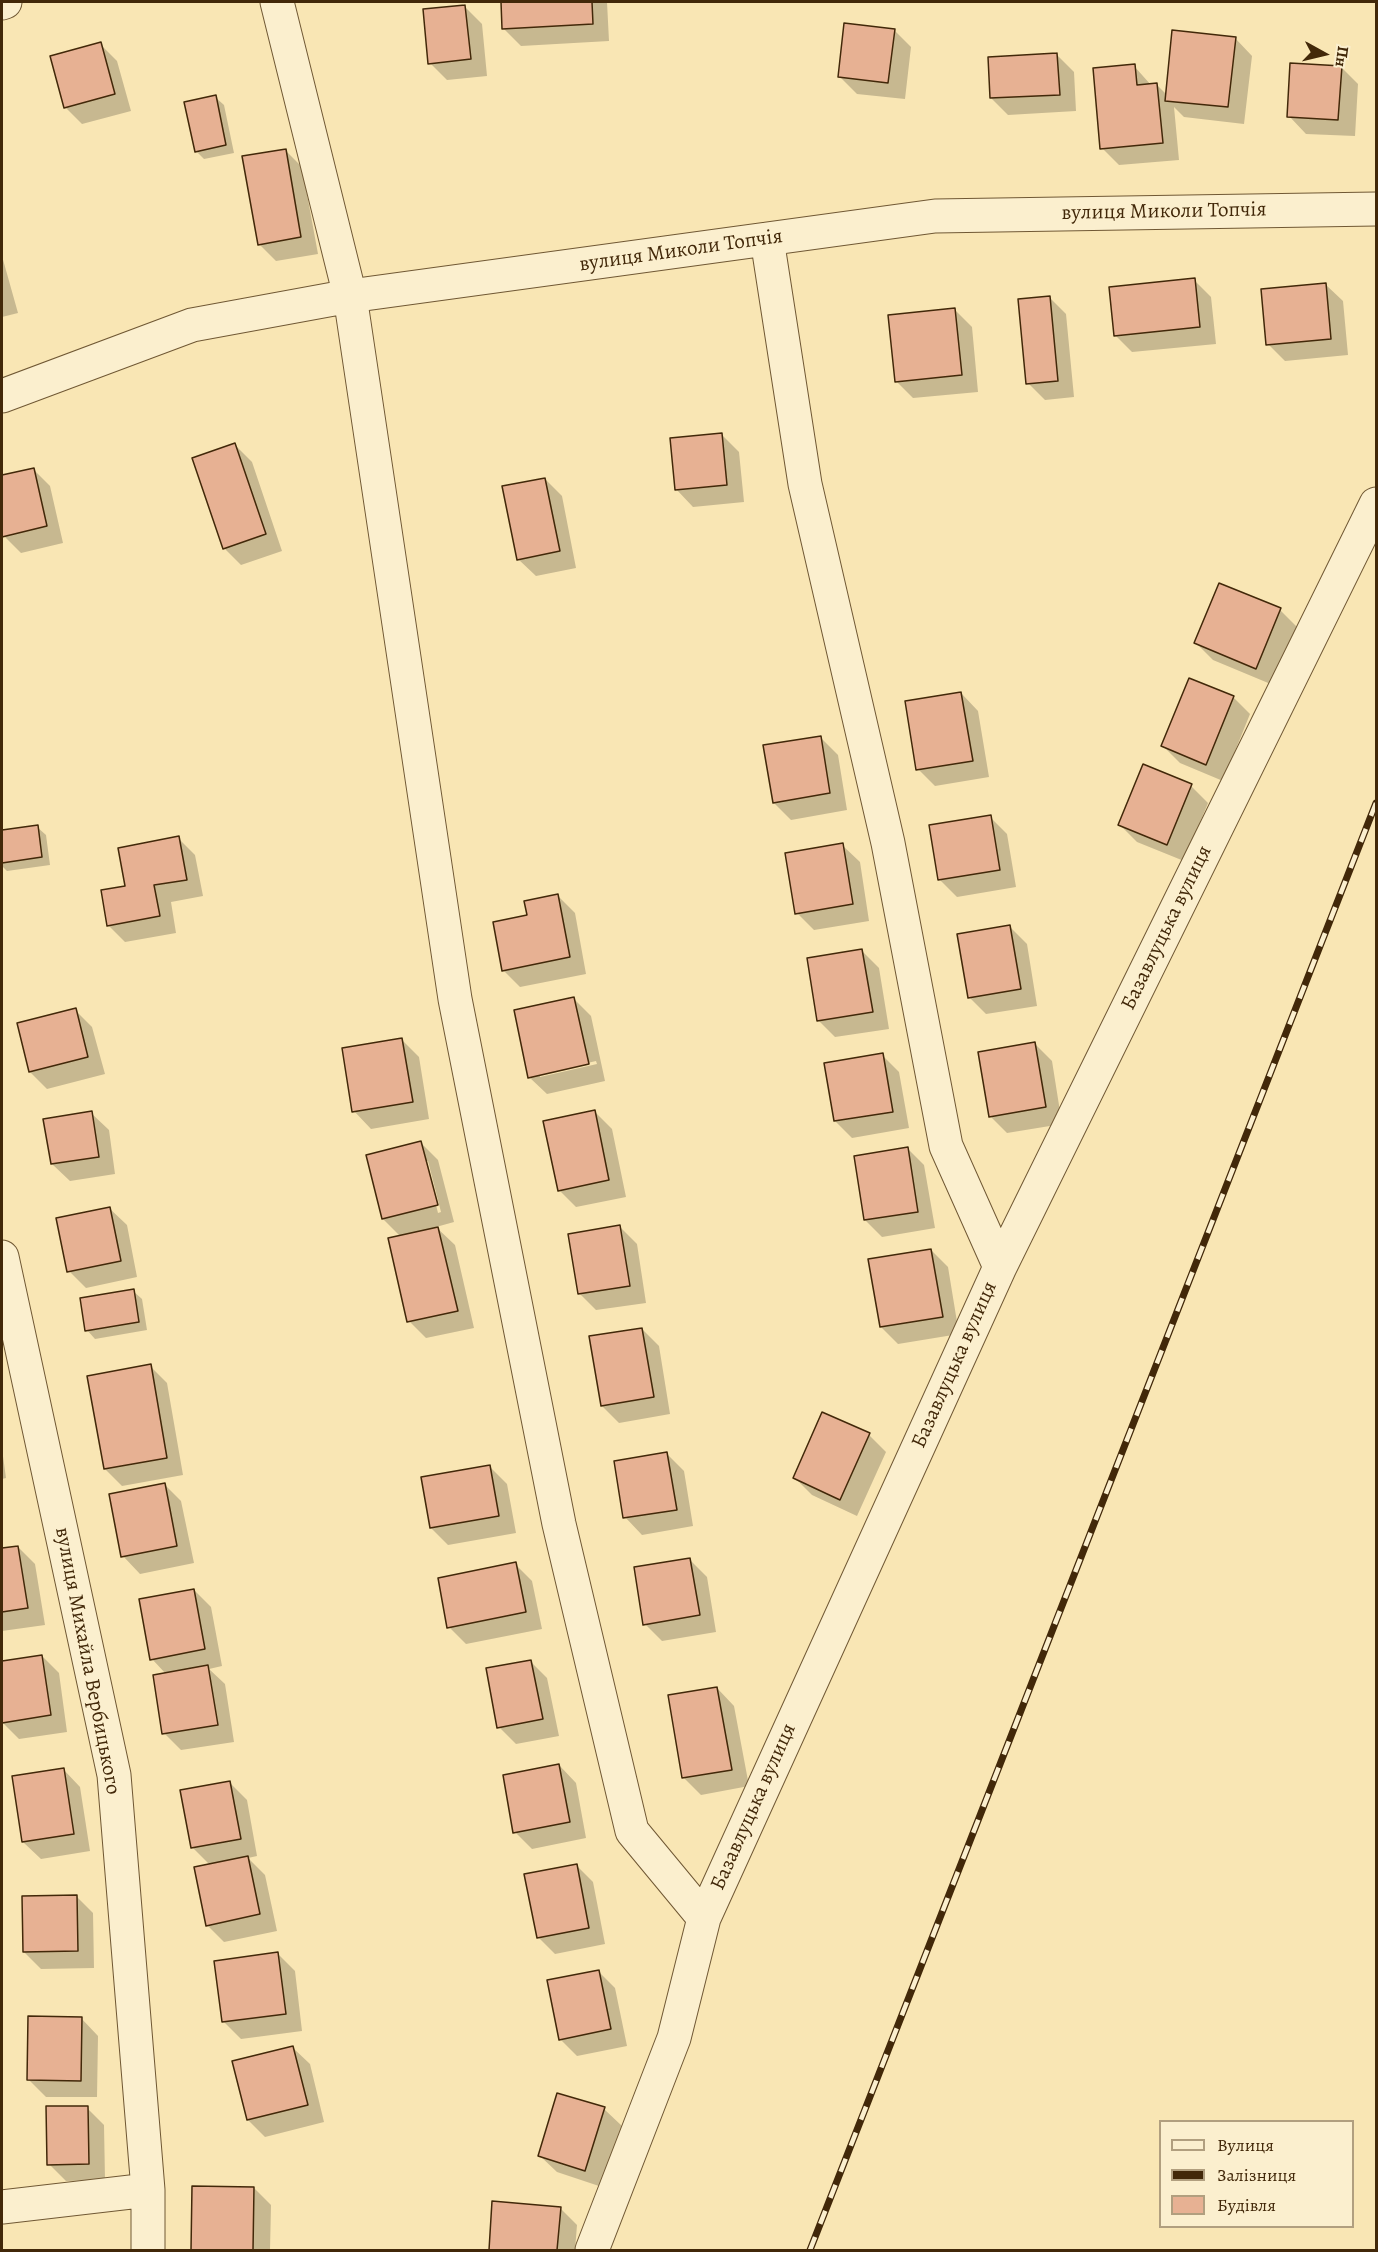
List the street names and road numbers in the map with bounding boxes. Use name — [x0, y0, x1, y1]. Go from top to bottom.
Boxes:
street label: вулиця Миколи Топчія — [1061, 198, 1267, 226]
street label: вулиця Миколи Топчія — [578, 224, 784, 278]
street label: Базавлуцька вулиця — [1116, 842, 1218, 1014]
street label: Базавлуцька вулиця — [907, 1278, 1003, 1452]
street label: вулиця Михайла Вербицького — [49, 1525, 125, 1797]
street label: Базавлуцька вулиця — [706, 1720, 802, 1894]

